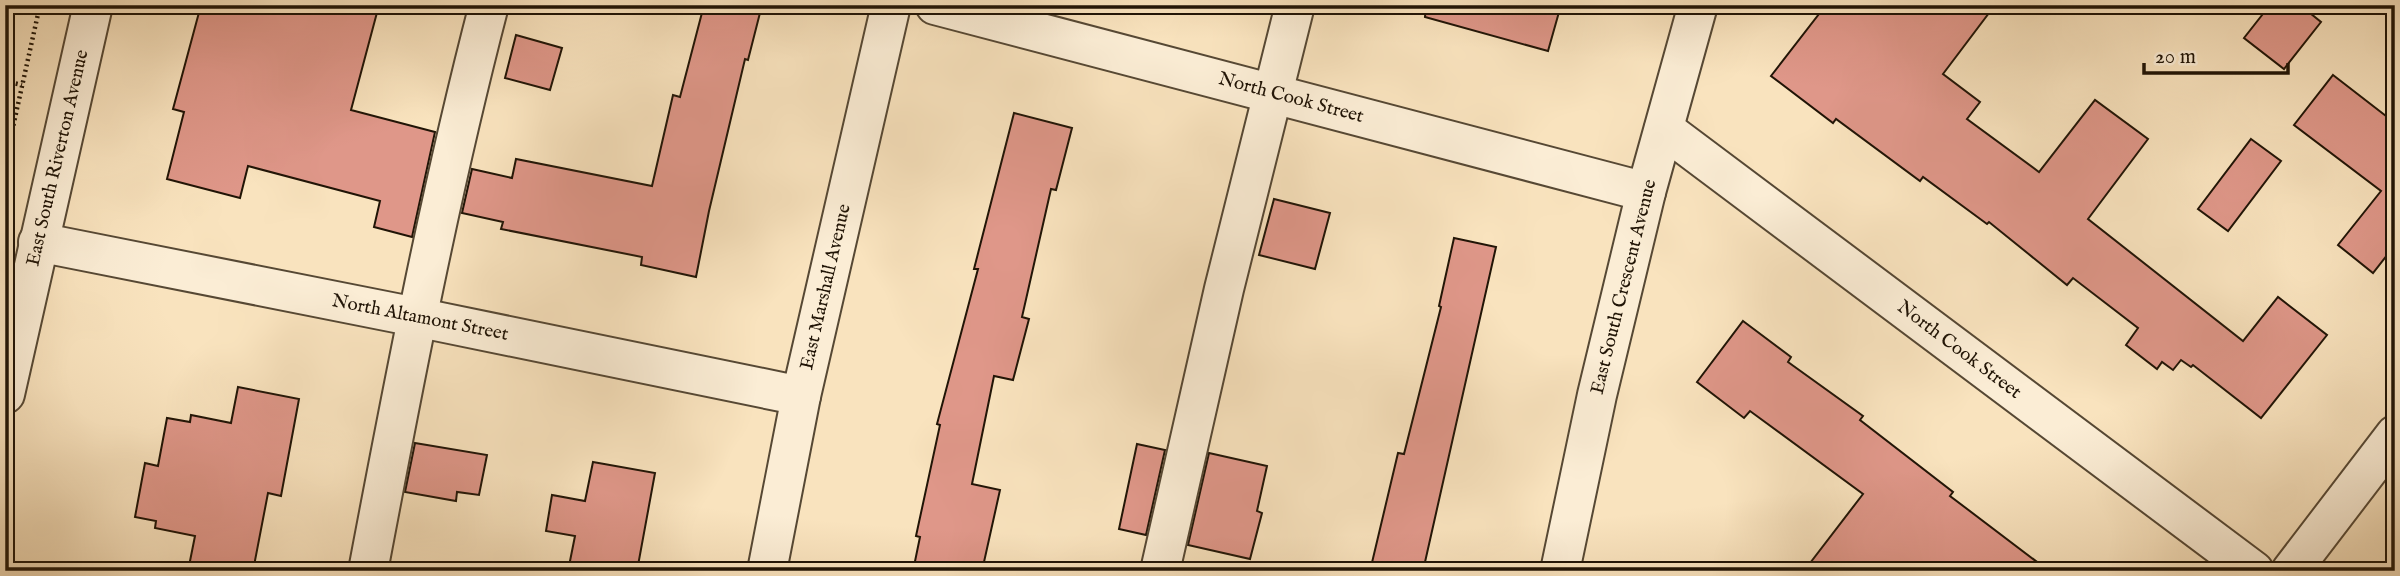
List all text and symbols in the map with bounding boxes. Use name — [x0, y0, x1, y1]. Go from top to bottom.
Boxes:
scale bar — [2144, 32, 2288, 76]
text: 20 m — [2155, 44, 2196, 71]
street label: East South Riverton Avenue — [21, 47, 95, 269]
street label: North Cook Street — [1216, 67, 1367, 129]
street label: East South Crescent Avenue — [1586, 177, 1662, 397]
street label: East Marshall Avenue — [795, 202, 857, 372]
street label: North Altamont Street — [330, 289, 511, 347]
street label: North Cook Street — [1892, 295, 2026, 405]

